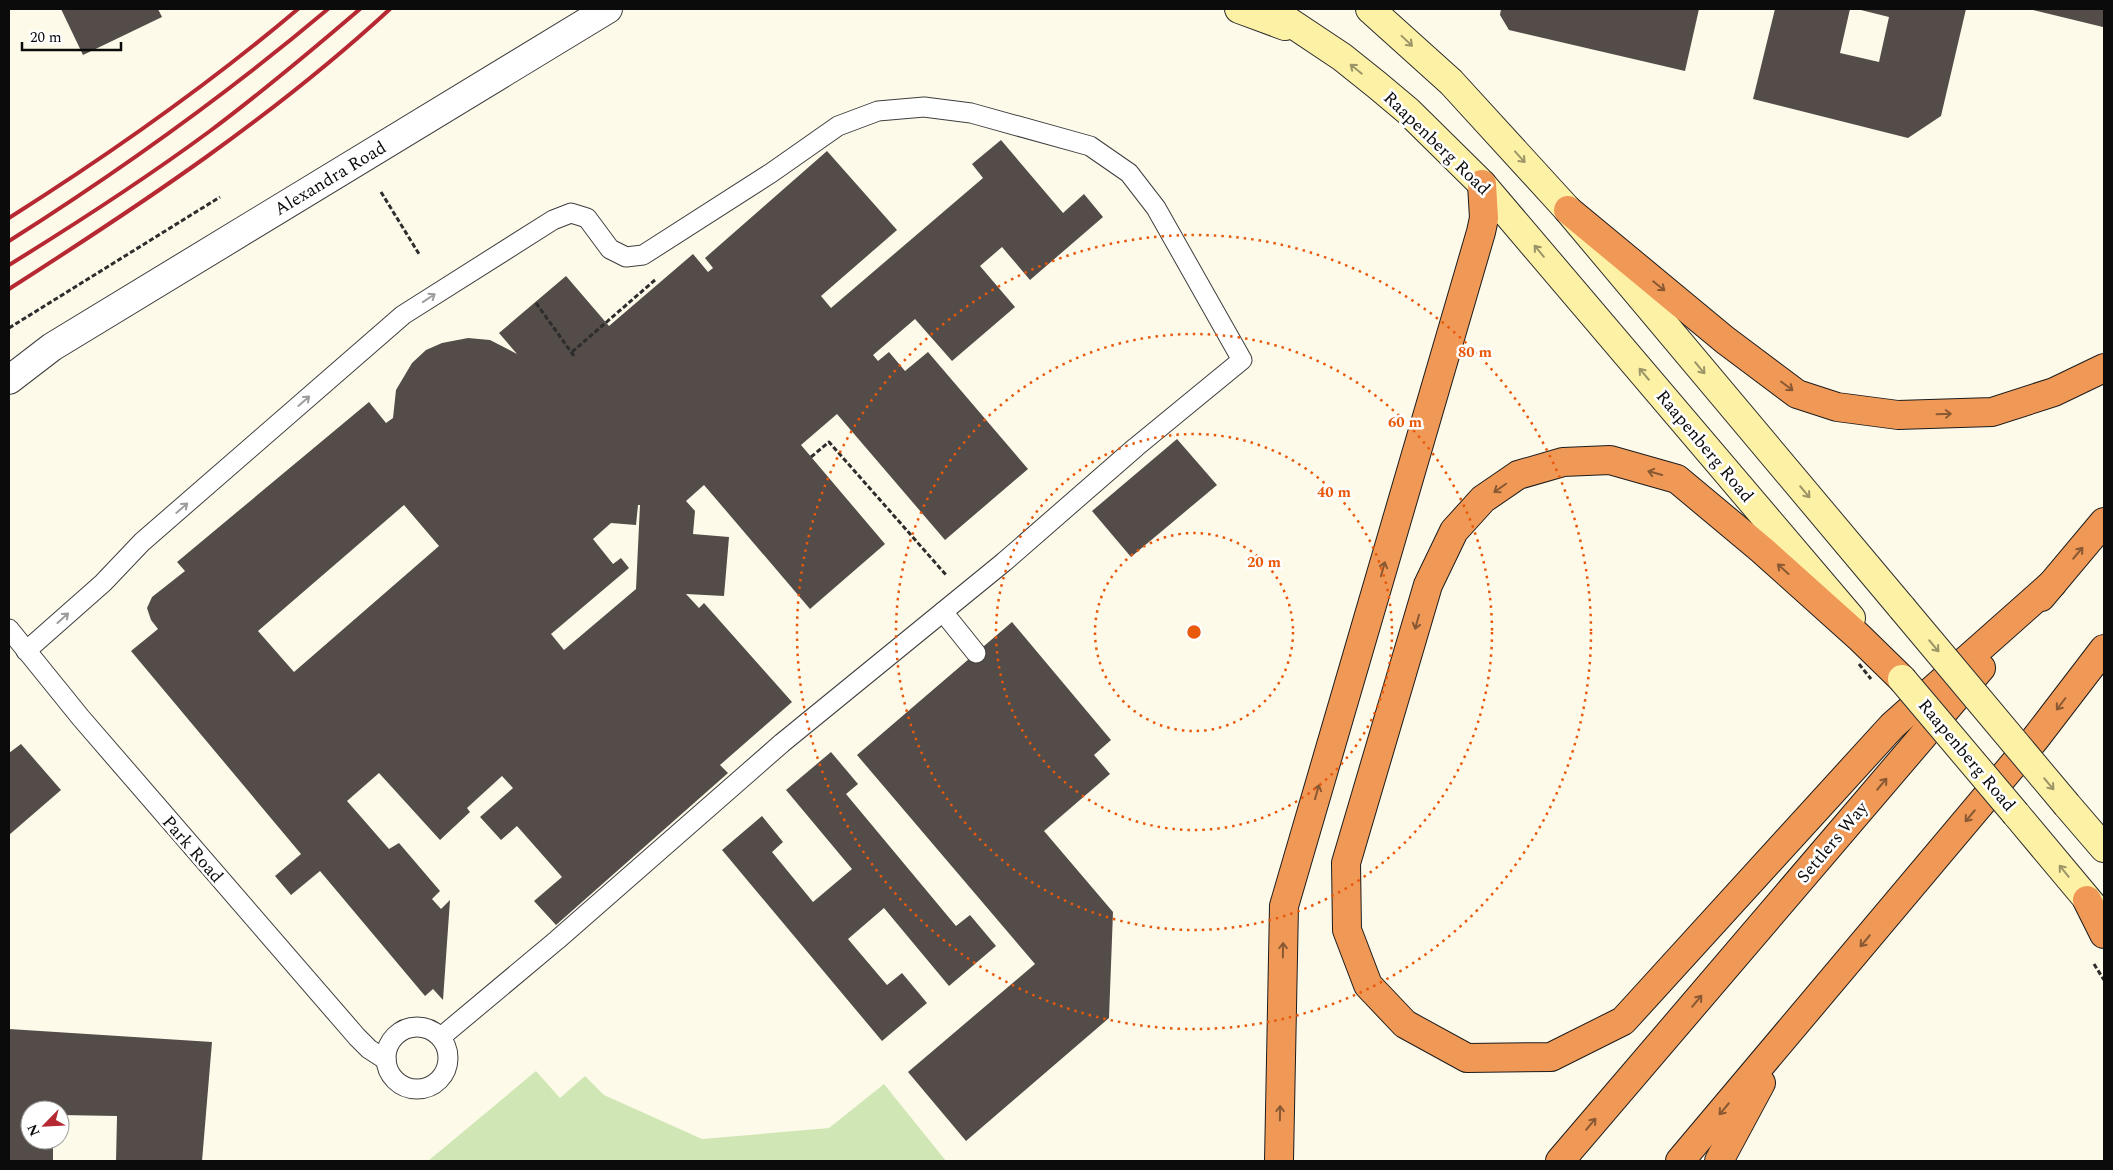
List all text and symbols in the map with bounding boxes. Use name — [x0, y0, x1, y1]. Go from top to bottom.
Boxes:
scale bar — [22, 20, 121, 52]
text: 20 m — [30, 26, 62, 49]
one-way arrow — [1400, 35, 1413, 47]
one-way arrow — [1350, 63, 1363, 74]
street label: Raapenberg Road — [1377, 85, 1496, 202]
street label: Alexandra Road — [269, 134, 391, 223]
one-way arrow — [1514, 151, 1526, 164]
one-way arrow — [1533, 244, 1545, 257]
one-way arrow — [1653, 280, 1666, 291]
one-way arrow — [422, 293, 436, 303]
text: 80 m — [1458, 341, 1493, 364]
one-way arrow — [1695, 361, 1706, 374]
one-way arrow — [1639, 368, 1650, 381]
one-way arrow — [1780, 381, 1793, 392]
street label: Raapenberg Road — [1649, 384, 1760, 509]
one-way arrow — [298, 396, 311, 407]
one-way arrow — [1936, 409, 1952, 418]
text: 60 m — [1388, 411, 1423, 434]
one-way arrow — [1647, 467, 1663, 477]
text: 40 m — [1317, 481, 1352, 504]
one-way arrow — [1493, 483, 1507, 493]
one-way arrow — [1799, 486, 1811, 499]
one-way arrow — [175, 503, 188, 514]
one-way arrow — [2072, 547, 2084, 560]
text: 20 m — [1247, 551, 1282, 574]
one-way arrow — [1378, 562, 1388, 578]
one-way arrow — [1777, 563, 1790, 575]
one-way arrow — [56, 613, 69, 624]
one-way arrow — [1412, 614, 1422, 630]
centre of rings — [1185, 623, 1203, 641]
one-way arrow — [1928, 639, 1939, 652]
street label: Raapenberg Road — [1911, 693, 2022, 818]
one-way arrow — [2056, 697, 2066, 711]
one-way arrow — [1876, 777, 1888, 790]
one-way arrow — [2044, 777, 2055, 790]
one-way arrow — [1313, 785, 1323, 801]
street label: Settlers Way — [1790, 795, 1876, 889]
street label: Park Road — [155, 809, 230, 889]
one-way arrow — [1964, 810, 1976, 823]
one-way arrow — [2058, 865, 2069, 878]
one-way arrow — [1860, 934, 1871, 947]
one-way arrow — [1278, 942, 1288, 958]
one-way arrow — [1691, 994, 1703, 1007]
north arrow — [20, 1100, 70, 1150]
one-way arrow — [1718, 1102, 1729, 1115]
one-way arrow — [1275, 1105, 1285, 1121]
one-way arrow — [1586, 1118, 1597, 1131]
text: N — [22, 1121, 45, 1140]

